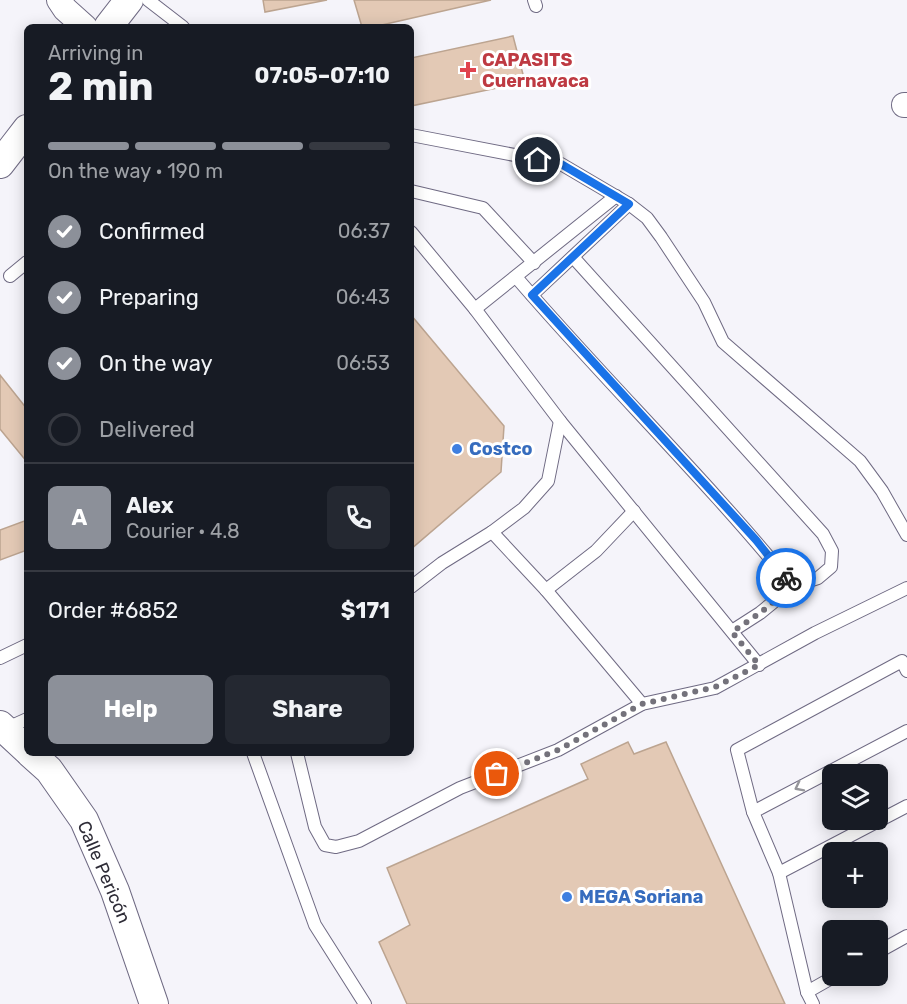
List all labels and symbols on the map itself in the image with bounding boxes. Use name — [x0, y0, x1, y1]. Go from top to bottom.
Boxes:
place label: CAPASITS Cuernavaca — [482, 49, 589, 92]
marker: CAPASITS Cuernavaca — [459, 61, 477, 79]
pin — [512, 134, 563, 185]
place label: Costco — [469, 438, 533, 460]
marker: Costco — [450, 442, 464, 456]
courier — [756, 548, 816, 608]
pin — [471, 748, 522, 799]
one-way arrow — [795, 780, 806, 792]
street label: Calle Pericón — [73, 818, 135, 926]
place label: MEGA Soriana — [579, 886, 703, 908]
marker: MEGA Soriana — [560, 890, 574, 904]

